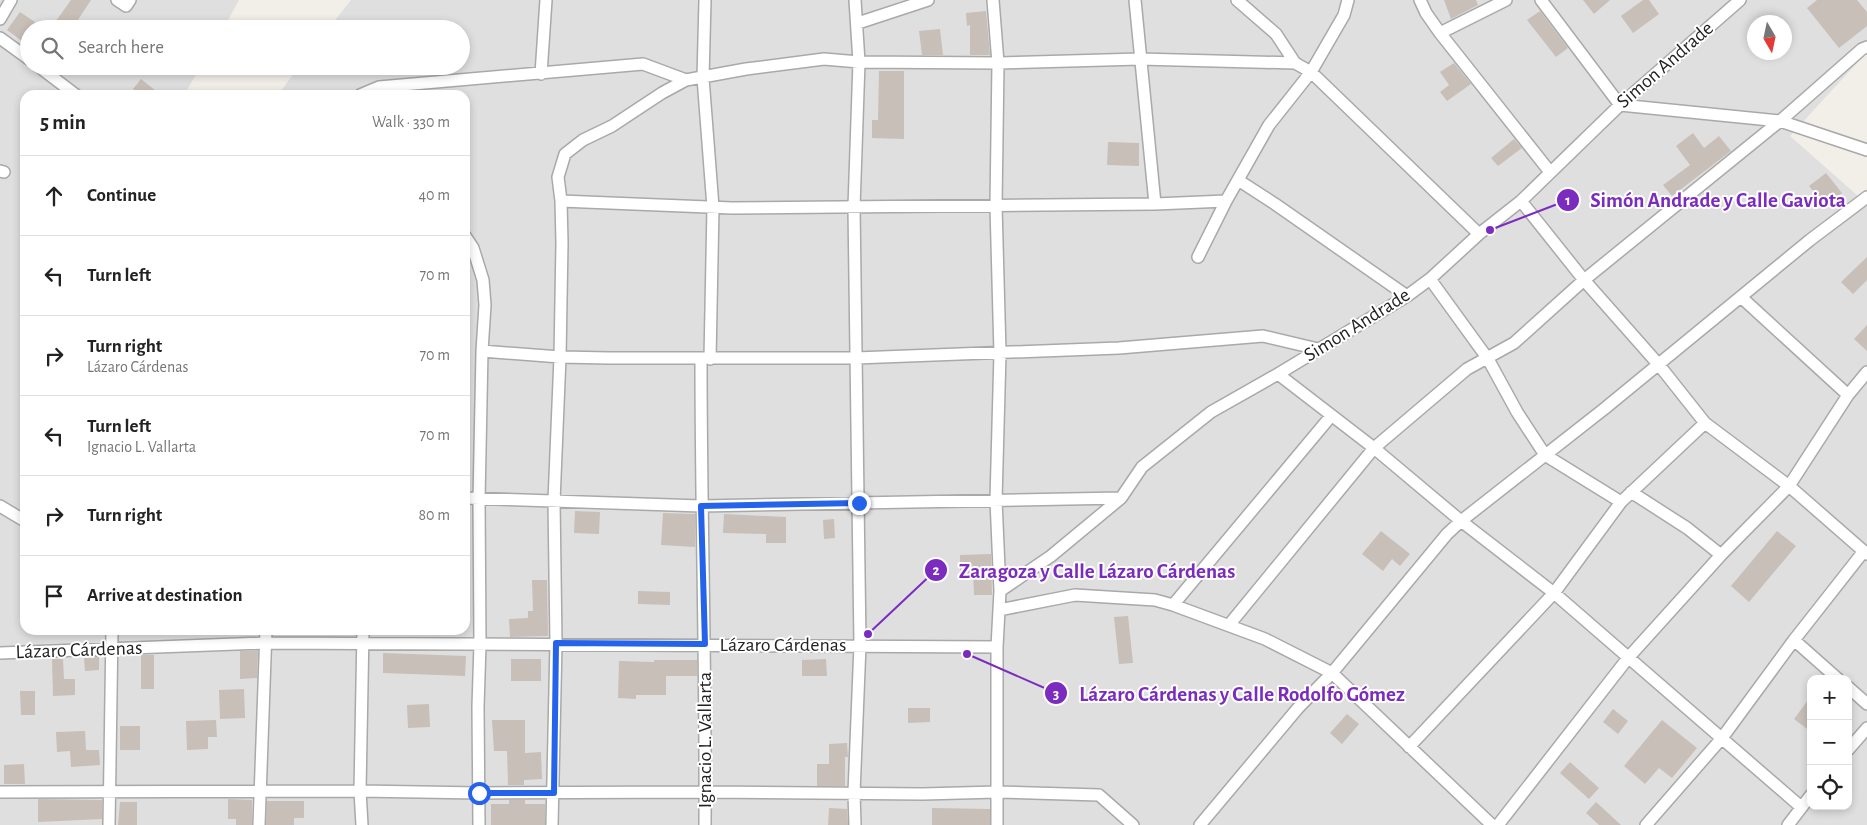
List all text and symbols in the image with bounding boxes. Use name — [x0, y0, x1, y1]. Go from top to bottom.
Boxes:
north arrow — [1747, 15, 1792, 60]
street label: Simon Andrade — [1613, 18, 1717, 112]
search box — [20, 20, 470, 75]
icon: search — [38, 34, 66, 62]
text: Search here — [78, 38, 164, 57]
text: 5 min — [40, 112, 86, 133]
text: Walk · 330 m — [372, 114, 450, 130]
icon: ahead — [40, 182, 68, 210]
callout: Simón Andrade y Calle Gaviota — [1555, 182, 1856, 218]
text: Continue — [87, 186, 156, 205]
text: 40 m — [418, 187, 450, 203]
text: Simón Andrade y Calle Gaviota — [1590, 190, 1846, 211]
text: 1 — [1565, 193, 1571, 208]
icon: left — [40, 262, 68, 290]
text: Turn left — [87, 266, 151, 285]
text: 70 m — [419, 267, 450, 283]
street label: Simon Andrade — [1301, 285, 1413, 365]
text: Turn right — [87, 337, 162, 356]
icon: right — [40, 342, 68, 370]
text: 70 m — [419, 347, 450, 363]
text: Lázaro Cárdenas — [87, 359, 188, 375]
text: Turn left — [87, 417, 151, 436]
icon: left — [40, 422, 68, 450]
text: 70 m — [419, 427, 450, 443]
text: Ignacio L. Vallarta — [87, 439, 196, 455]
route end — [848, 492, 871, 515]
icon: right — [40, 502, 68, 530]
text: Turn right — [87, 506, 162, 525]
text: 80 m — [419, 507, 450, 523]
callout: Zaragoza y Calle Lázaro Cárdenas — [923, 552, 1245, 588]
text: Zaragoza y Calle Lázaro Cárdenas — [959, 561, 1235, 582]
text: 2 — [932, 563, 940, 578]
icon: arrive — [40, 582, 68, 610]
text: Arrive at destination — [87, 586, 243, 605]
street label: Lázaro Cárdenas — [720, 635, 846, 655]
street label: Lázaro Cárdenas — [15, 638, 143, 662]
street label: Ignacio L. Vallarta — [695, 672, 715, 808]
callout: Lázaro Cárdenas y Calle Rodolfo Gómez — [1044, 675, 1414, 711]
map controls — [1807, 675, 1852, 810]
button: + — [1807, 675, 1852, 720]
text: Lázaro Cárdenas y Calle Rodolfo Gómez — [1079, 684, 1405, 705]
text: 3 — [1053, 687, 1059, 702]
button: − — [1807, 720, 1852, 765]
button: locate — [1807, 765, 1852, 810]
route start — [468, 782, 491, 805]

